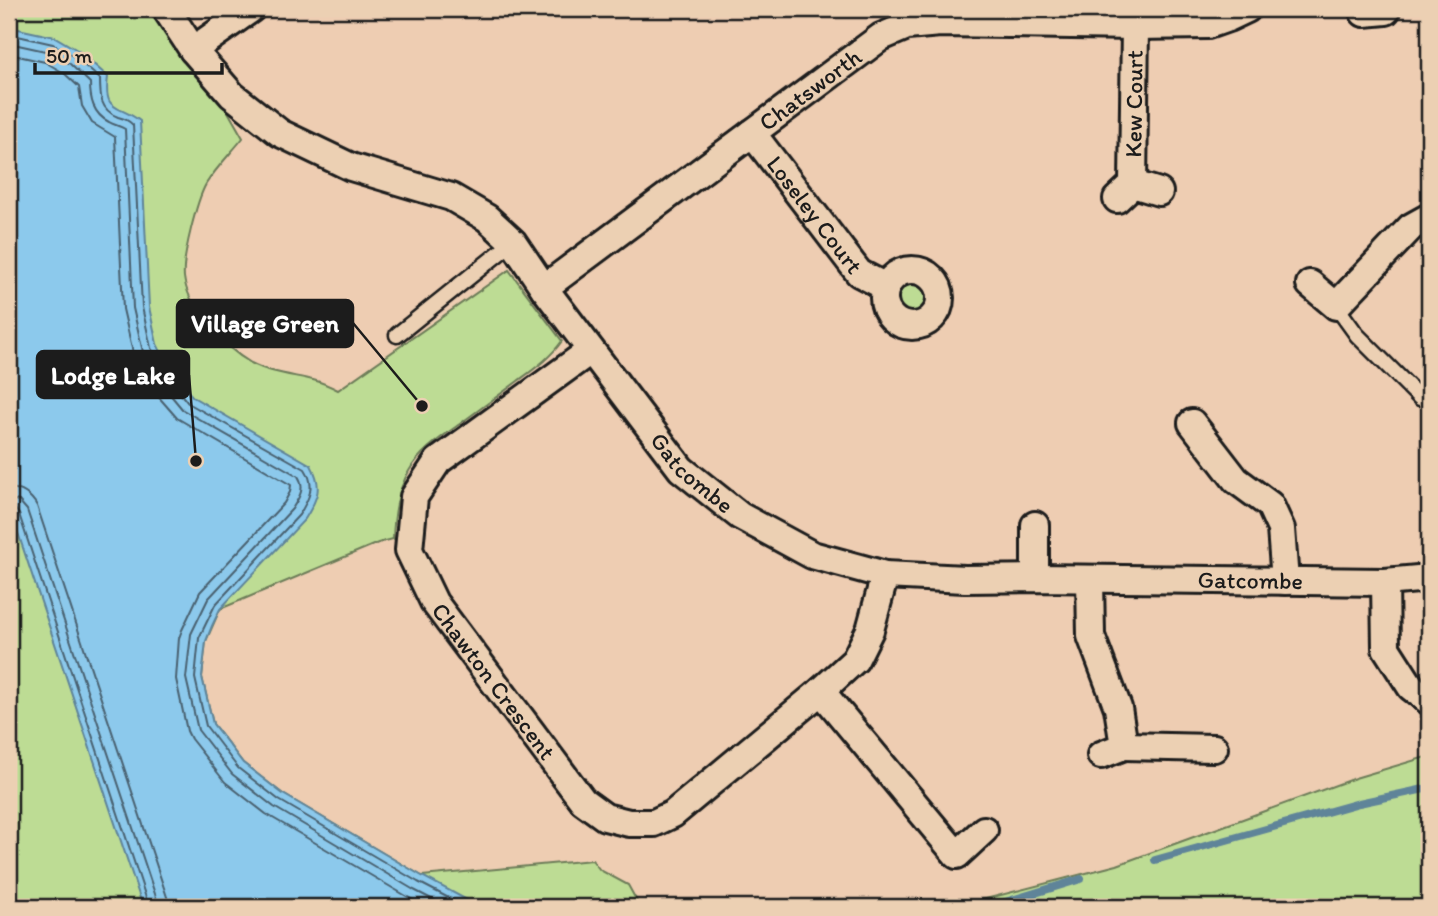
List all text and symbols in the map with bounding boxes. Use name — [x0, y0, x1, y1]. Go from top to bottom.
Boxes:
scale bar — [35, 32, 222, 76]
street label: Chatsworth — [753, 42, 867, 137]
text: 50 m — [46, 43, 93, 68]
street label: Kew Court — [1118, 50, 1149, 158]
street label: Loseley Court — [761, 150, 869, 279]
callout: Village Green — [177, 300, 353, 347]
text: Village Green — [191, 307, 339, 339]
callout: Lodge Lake — [37, 351, 189, 398]
text: Lodge Lake — [51, 359, 175, 391]
street label: Gatcombe — [644, 426, 740, 519]
street label: Gatcombe — [1198, 565, 1303, 595]
street label: Chawton Crescent — [426, 597, 562, 765]

